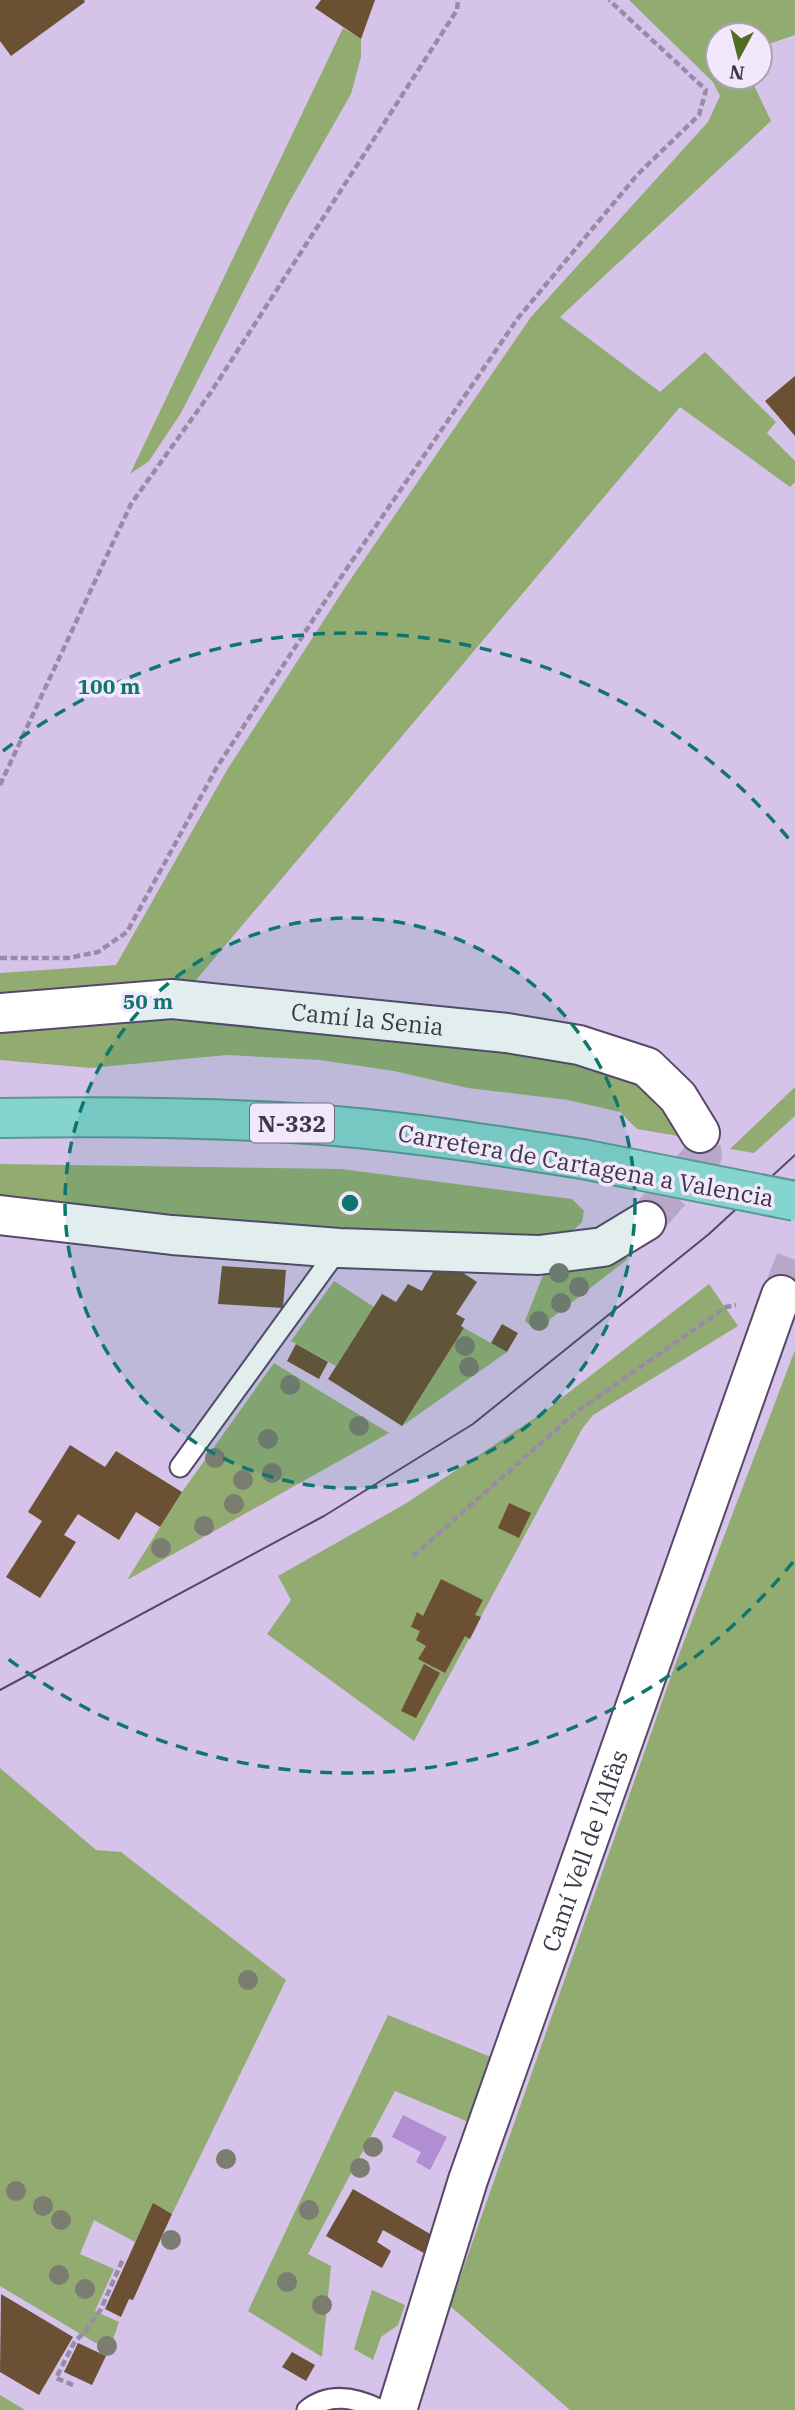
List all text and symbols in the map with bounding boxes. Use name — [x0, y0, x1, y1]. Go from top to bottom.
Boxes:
north arrow — [704, 21, 774, 91]
text: N — [728, 60, 746, 86]
text: 100 m — [77, 672, 141, 700]
text: 50 m — [123, 987, 173, 1015]
street label: Camí la Senia — [290, 995, 445, 1042]
road number: N-332 — [250, 1104, 334, 1142]
street label: Carretera de Cartagena a Valencia — [395, 1116, 777, 1214]
centre of rings — [338, 1191, 362, 1215]
street label: Camí Vell de l'Alfàs — [534, 1745, 635, 1956]

